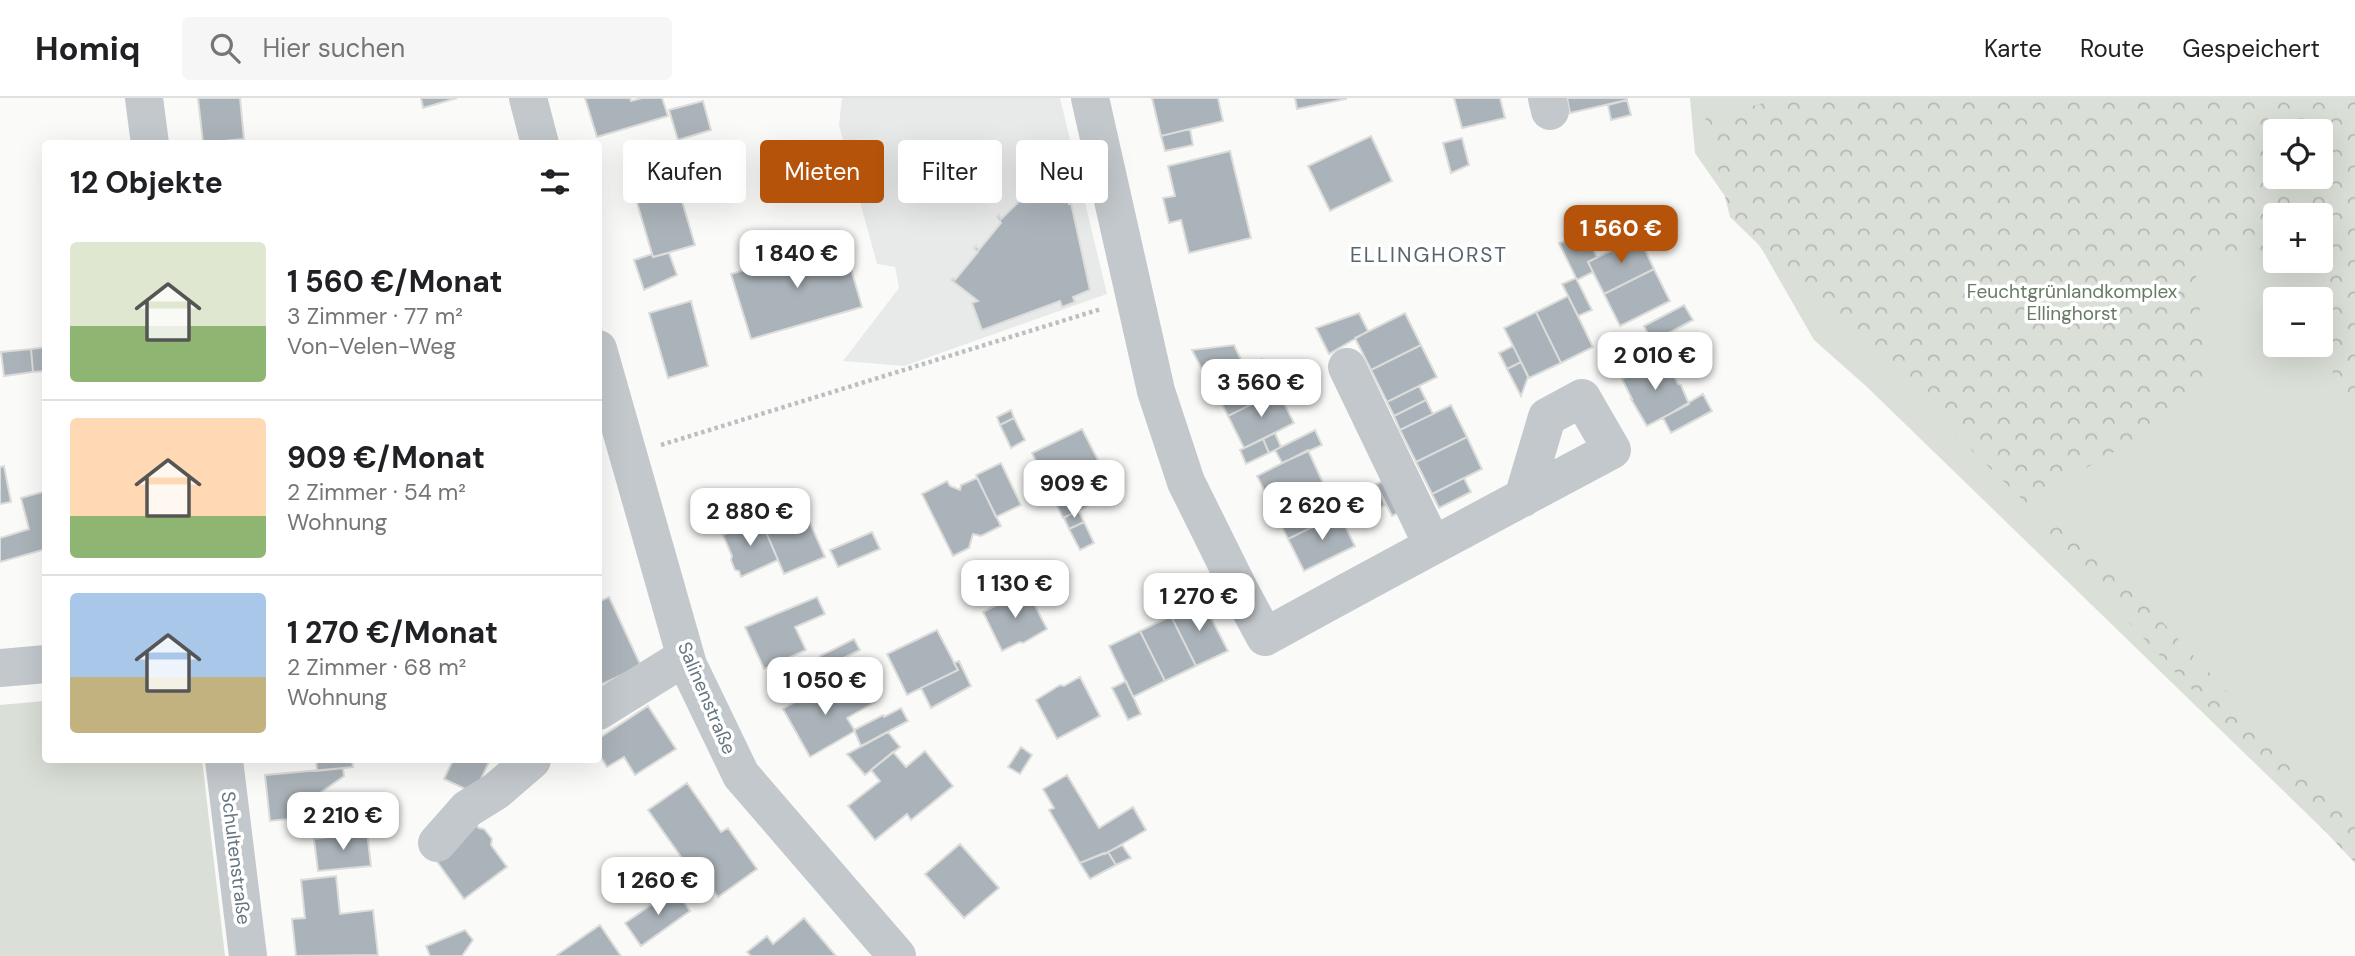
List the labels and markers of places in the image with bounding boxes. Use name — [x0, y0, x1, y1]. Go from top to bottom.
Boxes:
pin: 1 560 € — [1556, 206, 1686, 265]
pin: 1 840 € — [732, 230, 862, 290]
pin: 2 010 € — [1590, 332, 1720, 392]
pin: 3 560 € — [1196, 360, 1326, 419]
pin: 909 € — [1025, 460, 1123, 520]
pin: 2 620 € — [1257, 482, 1387, 542]
pin: 2 880 € — [685, 489, 815, 548]
pin: 1 130 € — [950, 560, 1080, 620]
pin: 1 270 € — [1134, 574, 1264, 633]
pin: 1 050 € — [760, 658, 890, 717]
pin: 2 210 € — [278, 792, 408, 852]
pin: 1 260 € — [593, 858, 723, 917]

